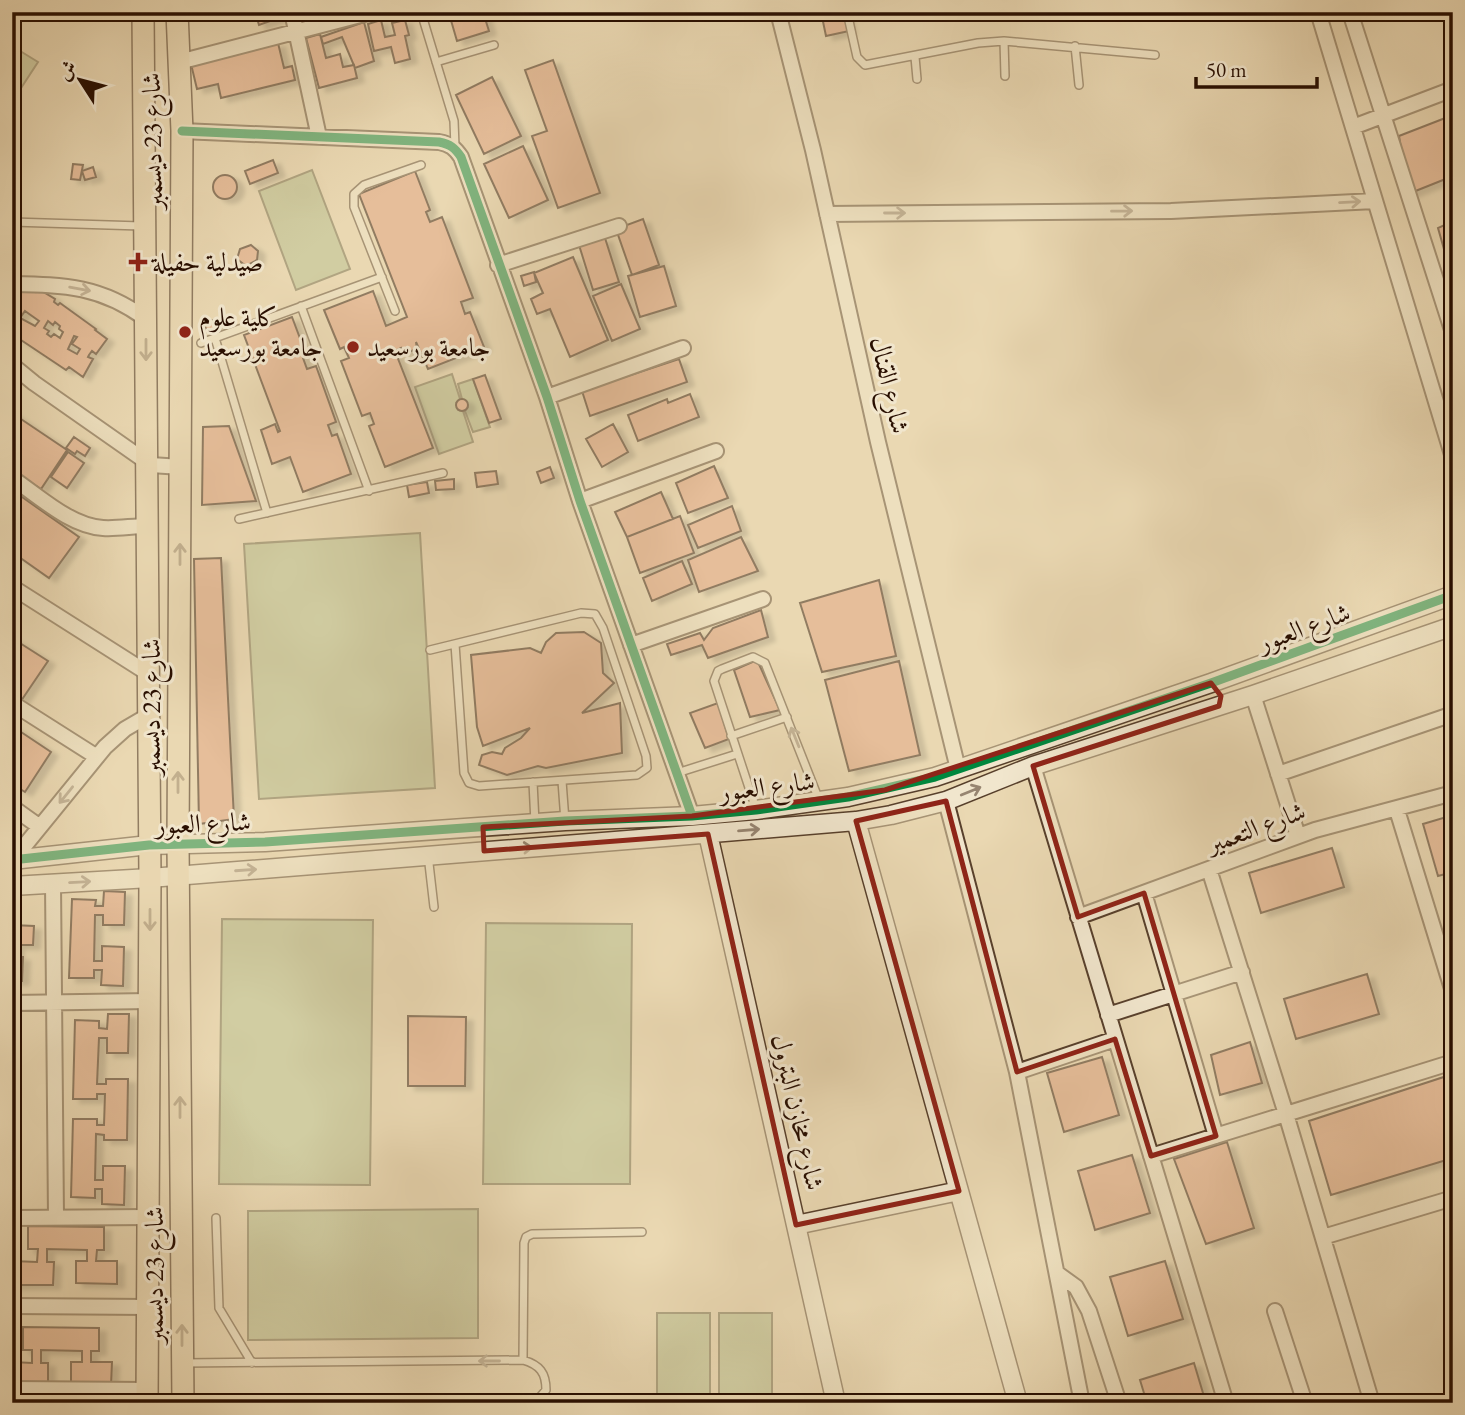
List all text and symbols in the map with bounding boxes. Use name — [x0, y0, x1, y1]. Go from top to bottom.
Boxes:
north arrow — [46, 46, 116, 116]
scale bar — [1196, 46, 1316, 90]
text: ش — [51, 55, 82, 85]
text: 50 m — [1206, 56, 1247, 83]
street label: شارع 23 ديسمبر — [134, 72, 175, 213]
one-way arrow — [1338, 196, 1361, 209]
one-way arrow — [1110, 205, 1133, 218]
one-way arrow — [883, 207, 906, 220]
place label: صيدلية حفيلة — [150, 245, 263, 279]
marker: صيدلية حفيلة — [130, 254, 146, 270]
one-way arrow — [68, 283, 91, 296]
place label: كلية علوم جامعة بورسعيد — [199, 300, 323, 364]
marker: كلية علوم جامعة بورسعيد — [177, 324, 193, 340]
place label: جامعة بورسعيد — [367, 330, 491, 364]
street label: شارع القنال — [858, 333, 918, 438]
one-way arrow — [139, 338, 153, 361]
marker: جامعة بورسعيد — [345, 339, 361, 355]
one-way arrow — [173, 543, 187, 566]
street label: شارع العبور — [1250, 595, 1357, 665]
street label: شارع 23 ديسمبر — [134, 638, 173, 779]
one-way arrow — [787, 727, 800, 749]
street label: شارع العبور — [714, 763, 817, 814]
one-way arrow — [172, 770, 185, 793]
one-way arrow — [960, 783, 982, 796]
one-way arrow — [58, 786, 73, 804]
street label: شارع التعمير — [1199, 793, 1312, 866]
street label: شارع العبور — [152, 804, 252, 847]
one-way arrow — [737, 823, 759, 836]
one-way arrow — [510, 841, 533, 854]
one-way arrow — [234, 863, 257, 876]
one-way arrow — [69, 875, 91, 888]
one-way arrow — [143, 909, 157, 932]
street label: شارع مخازن البترول — [759, 1031, 832, 1195]
one-way arrow — [173, 1096, 187, 1119]
street label: شارع 23 ديسمبر — [137, 1206, 176, 1347]
one-way arrow — [175, 1323, 189, 1346]
one-way arrow — [478, 1354, 501, 1368]

